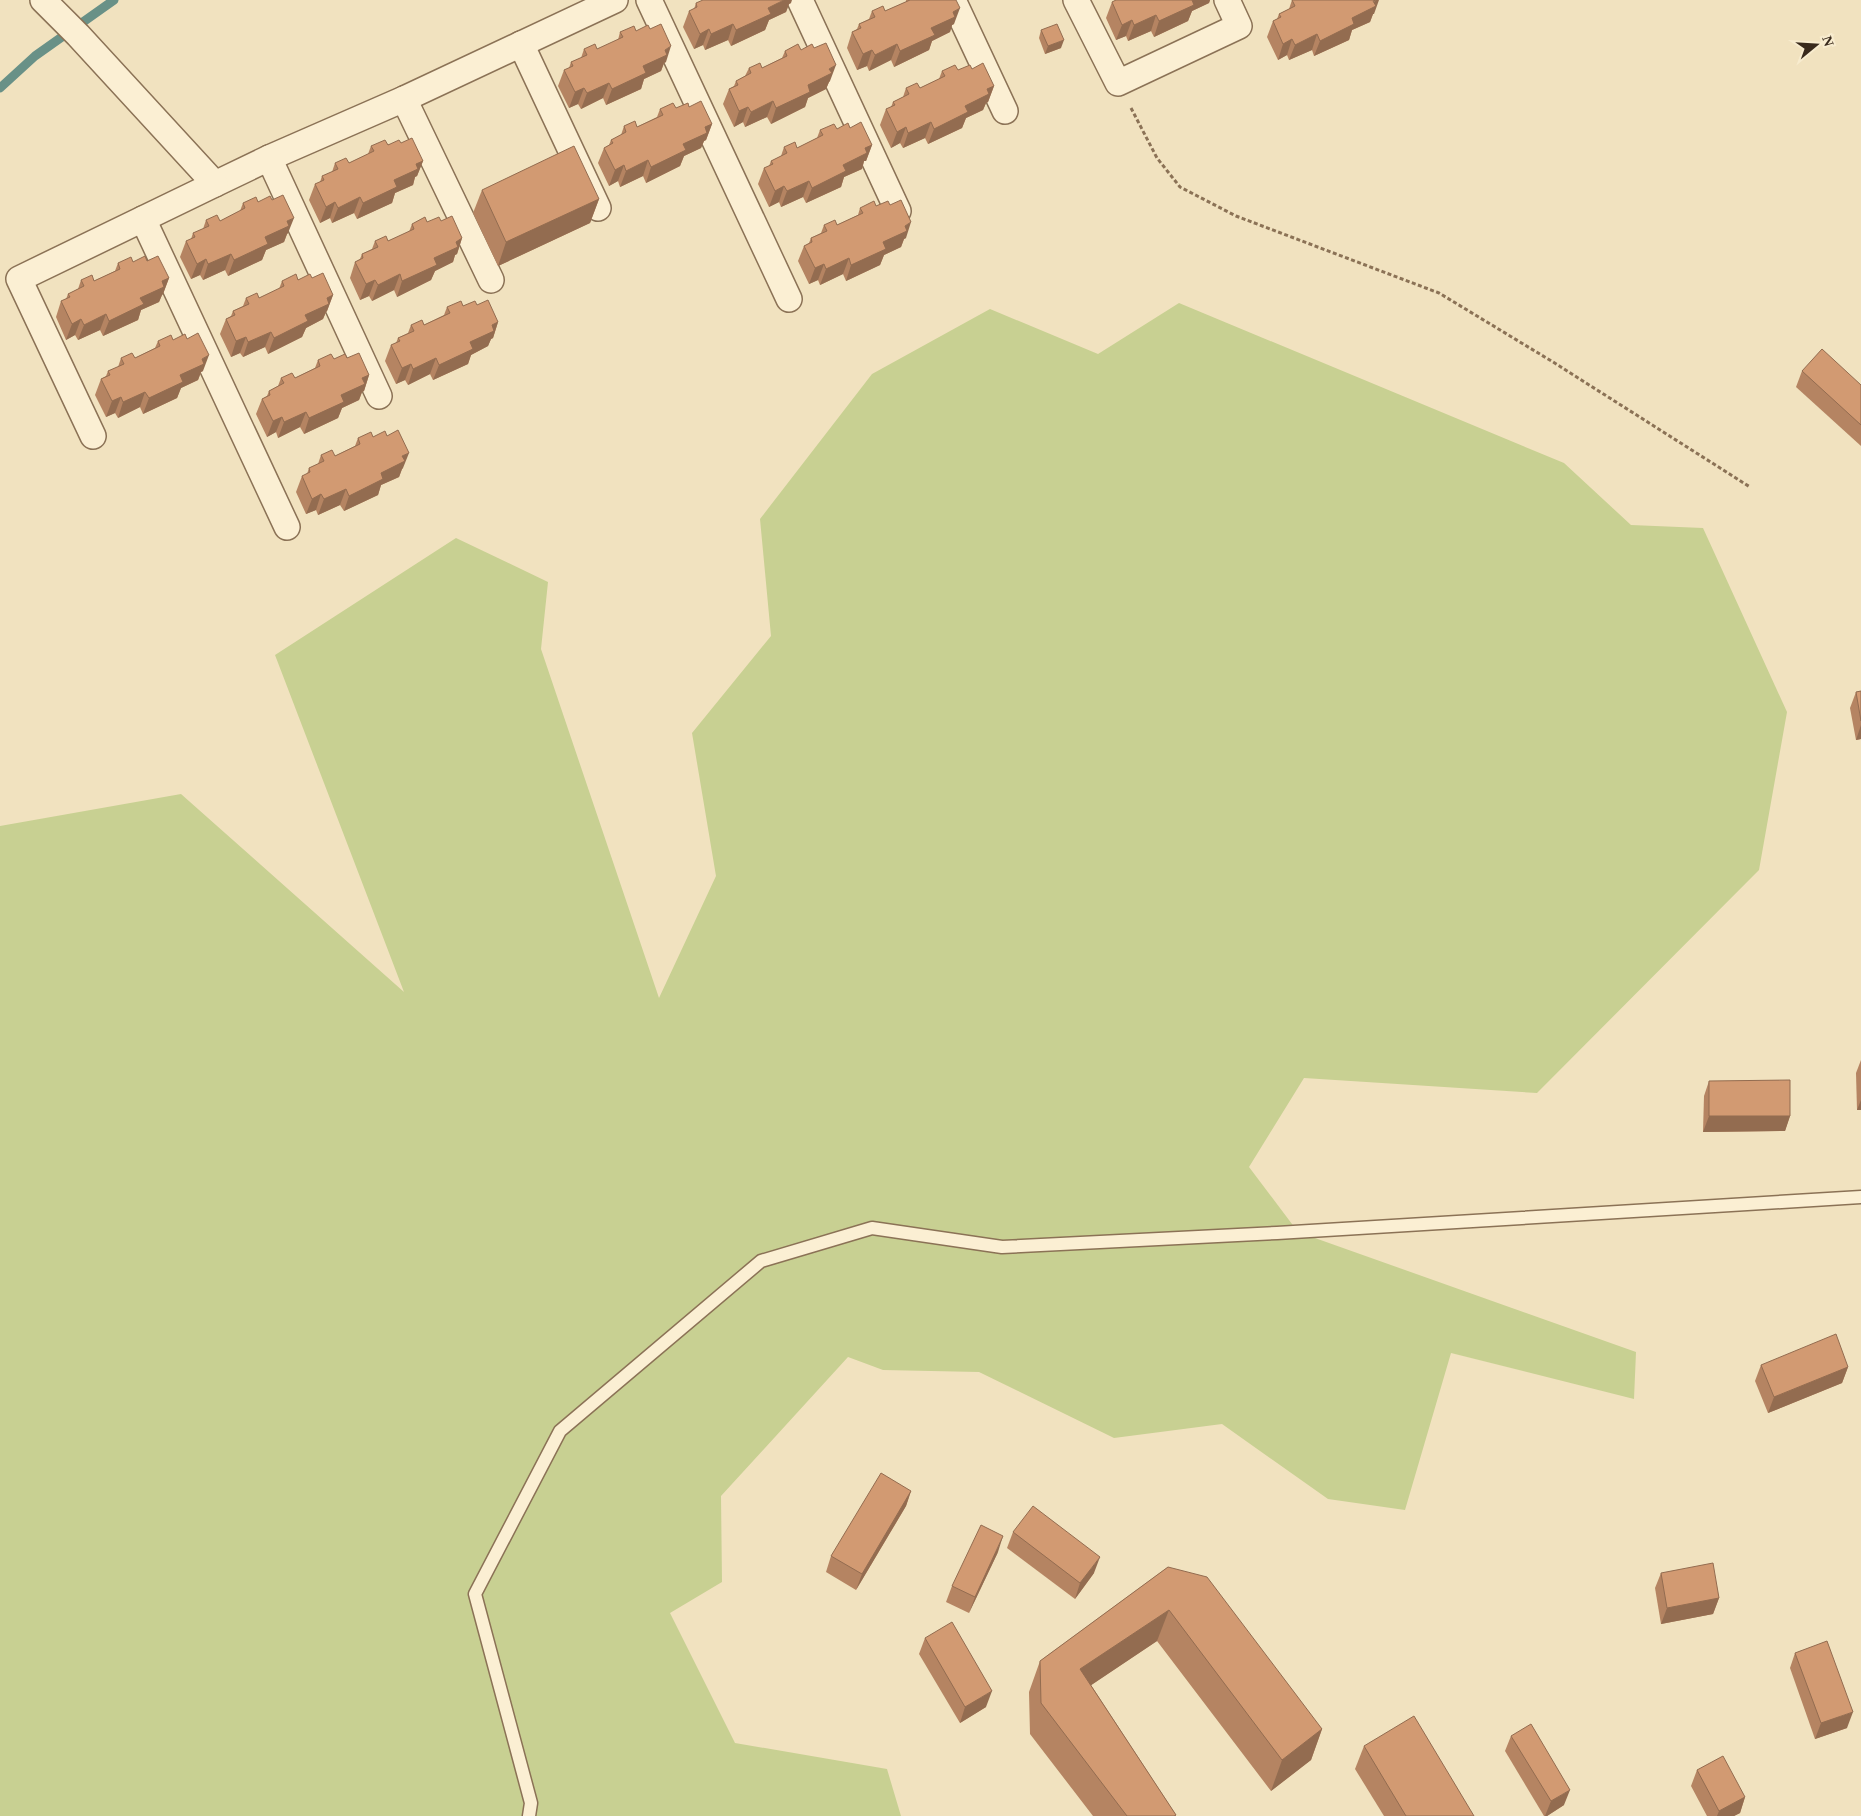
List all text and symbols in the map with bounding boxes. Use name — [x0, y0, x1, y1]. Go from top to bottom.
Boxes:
north arrow — [1791, 20, 1841, 70]
text: N — [1819, 34, 1837, 48]

